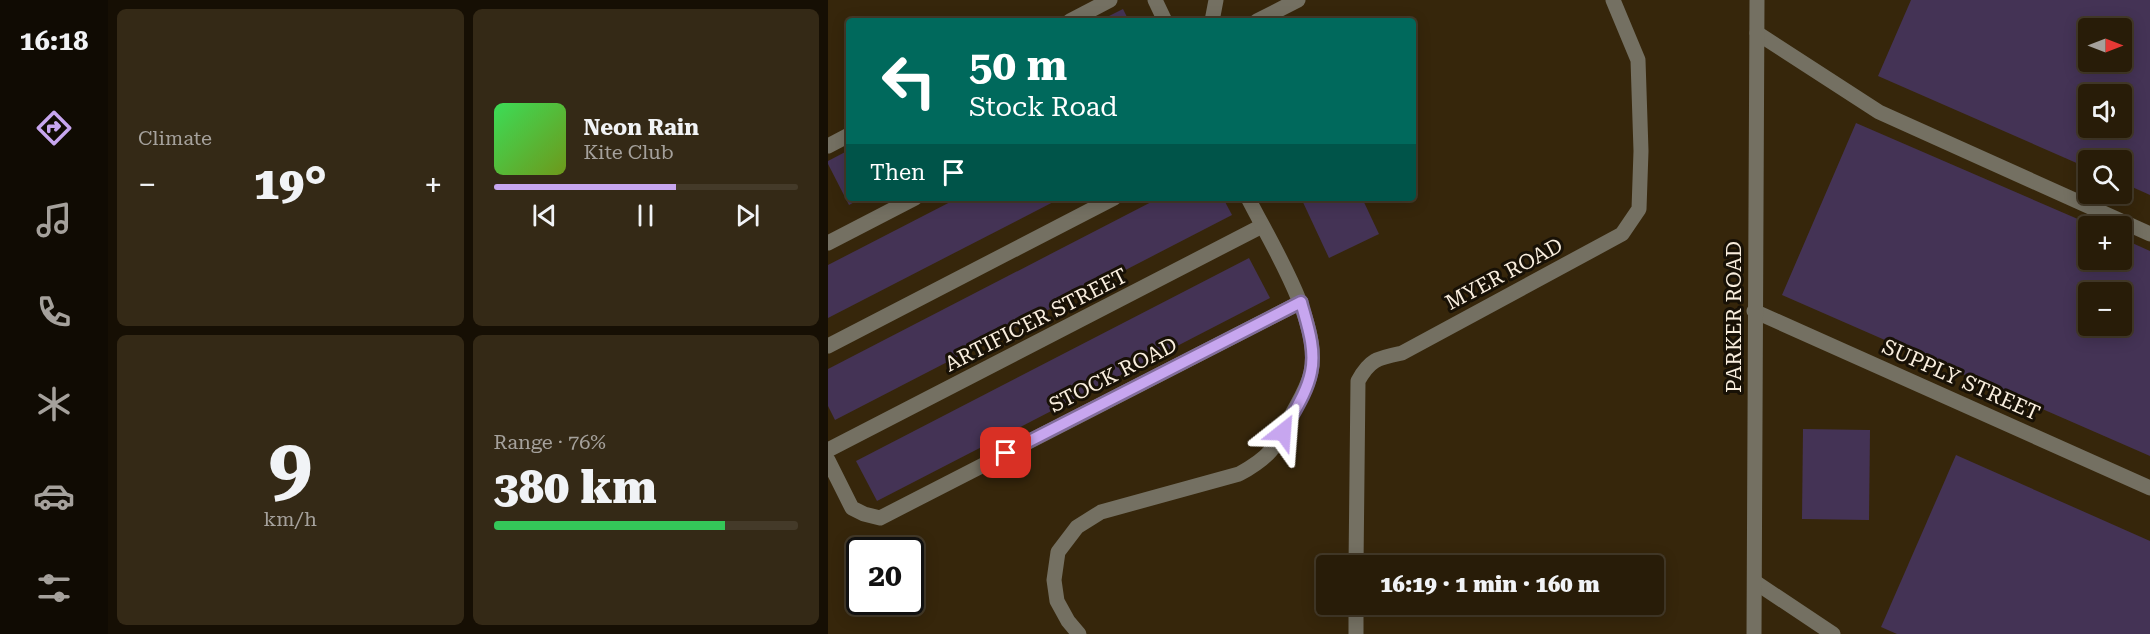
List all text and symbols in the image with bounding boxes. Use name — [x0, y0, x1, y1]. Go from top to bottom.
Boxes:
north arrow — [2078, 18, 2132, 72]
map controls — [2078, 18, 2132, 336]
text: 16:18 — [20, 25, 88, 57]
text: 50 m — [969, 41, 1067, 90]
icon: left — [870, 42, 948, 120]
button: sound — [2078, 84, 2132, 138]
text: Stock Road — [969, 91, 1117, 123]
icon: directions — [33, 107, 75, 149]
text: Neon Rain — [584, 115, 699, 140]
text: Climate — [138, 126, 212, 150]
text: Kite Club — [584, 140, 674, 164]
button: search — [2078, 150, 2132, 204]
icon: arrive — [937, 156, 970, 189]
text: 19° — [254, 157, 327, 210]
text: Then — [870, 160, 925, 185]
text: − — [138, 165, 156, 204]
text: + — [424, 165, 443, 204]
icon: music — [33, 199, 75, 241]
icon: previous — [528, 199, 561, 232]
icon: pause — [629, 199, 662, 232]
icon: next — [731, 199, 764, 232]
button: + — [2078, 216, 2132, 270]
street label: MYER ROAD — [1441, 233, 1567, 315]
street label: PARKER ROAD — [1722, 241, 1746, 393]
street label: ARTIFICER STREET — [941, 263, 1131, 377]
button: − — [2078, 282, 2132, 336]
icon: phone — [33, 291, 75, 333]
street label: STOCK ROAD — [1045, 332, 1181, 418]
street label: SUPPLY STREET — [1878, 334, 2044, 426]
icon: climate — [33, 383, 75, 425]
position arrow — [1251, 400, 1315, 464]
text: 9 — [268, 422, 312, 513]
pin — [980, 427, 1031, 478]
text: Range · 76% — [494, 430, 606, 454]
icon: arrive — [989, 436, 1022, 469]
text: 380 km — [494, 461, 657, 514]
icon: car — [33, 475, 75, 517]
text: km/h — [263, 507, 317, 531]
speed limit sign: 20 — [846, 537, 924, 615]
icon: filters — [33, 567, 75, 609]
text: 16:19 · 1 min · 160 m — [1380, 572, 1600, 597]

